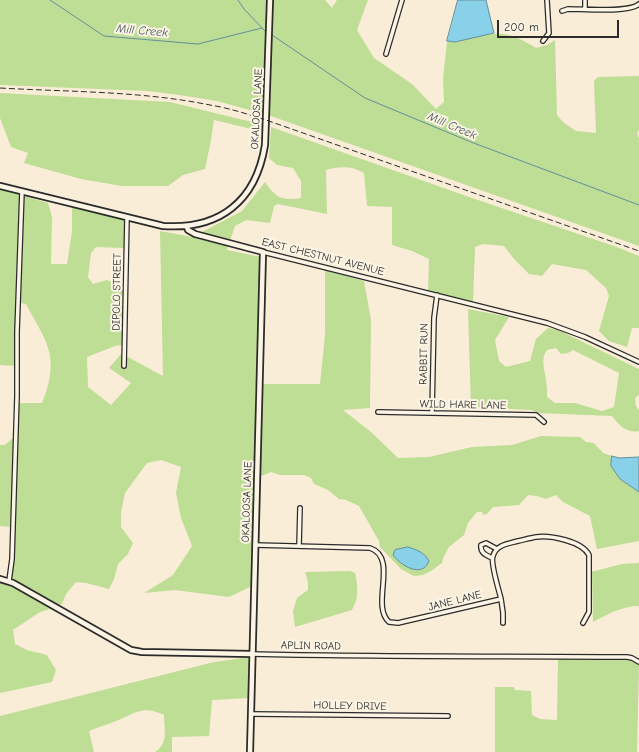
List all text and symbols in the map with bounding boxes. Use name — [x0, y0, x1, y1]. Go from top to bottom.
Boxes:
scale bar — [499, 12, 621, 38]
text: 200 m — [504, 20, 539, 34]
water label: Mill Creek — [116, 22, 168, 40]
street label: OKALOOSA LANE — [248, 68, 266, 150]
water label: Mill Creek — [425, 109, 479, 143]
street label: EAST CHESTNUT AVENUE — [260, 235, 386, 279]
street label: DIPOLO STREET — [110, 253, 124, 331]
street label: RABBIT RUN — [417, 323, 431, 385]
street label: WILD HARE LANE — [419, 398, 507, 412]
street label: OKALOOSA LANE — [239, 461, 255, 543]
street label: JANE LANE — [427, 588, 483, 614]
street label: APLIN ROAD — [281, 639, 341, 653]
street label: HOLLEY DRIVE — [313, 699, 387, 713]

